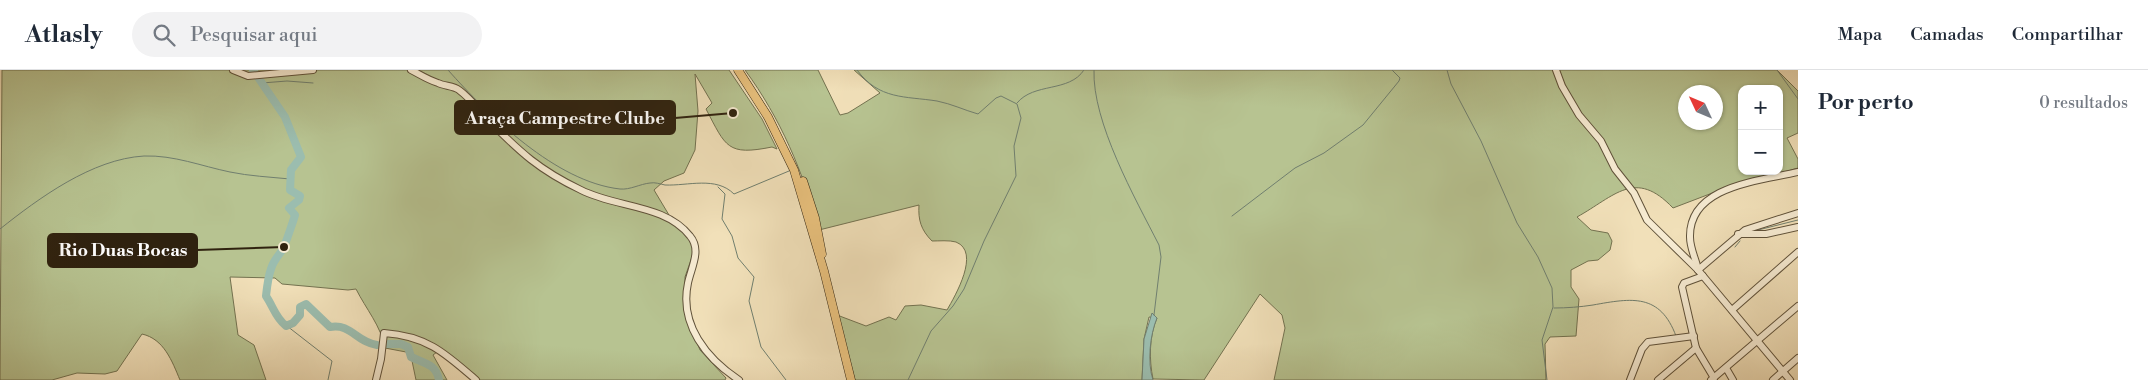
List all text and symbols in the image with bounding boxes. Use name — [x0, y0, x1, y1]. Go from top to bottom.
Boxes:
search box — [132, 12, 482, 57]
text: Atlasly — [25, 20, 102, 50]
icon: search — [150, 21, 178, 49]
text: Pesquisar aqui — [190, 23, 318, 47]
text: Mapa — [1838, 23, 1882, 46]
text: Camadas — [1910, 23, 1984, 46]
text: Compartilhar — [2012, 23, 2123, 46]
north arrow — [1678, 85, 1723, 130]
map controls — [1738, 85, 1783, 175]
button: + — [1738, 85, 1783, 130]
text: Por perto — [1818, 90, 1914, 116]
text: 0 resultados — [2039, 93, 2128, 113]
callout: Araça Campestre Clube — [455, 101, 675, 134]
text: Araça Campestre Clube — [464, 107, 665, 130]
button: − — [1738, 130, 1783, 175]
callout: Rio Duas Bocas — [48, 234, 197, 267]
text: Rio Duas Bocas — [58, 239, 188, 262]

